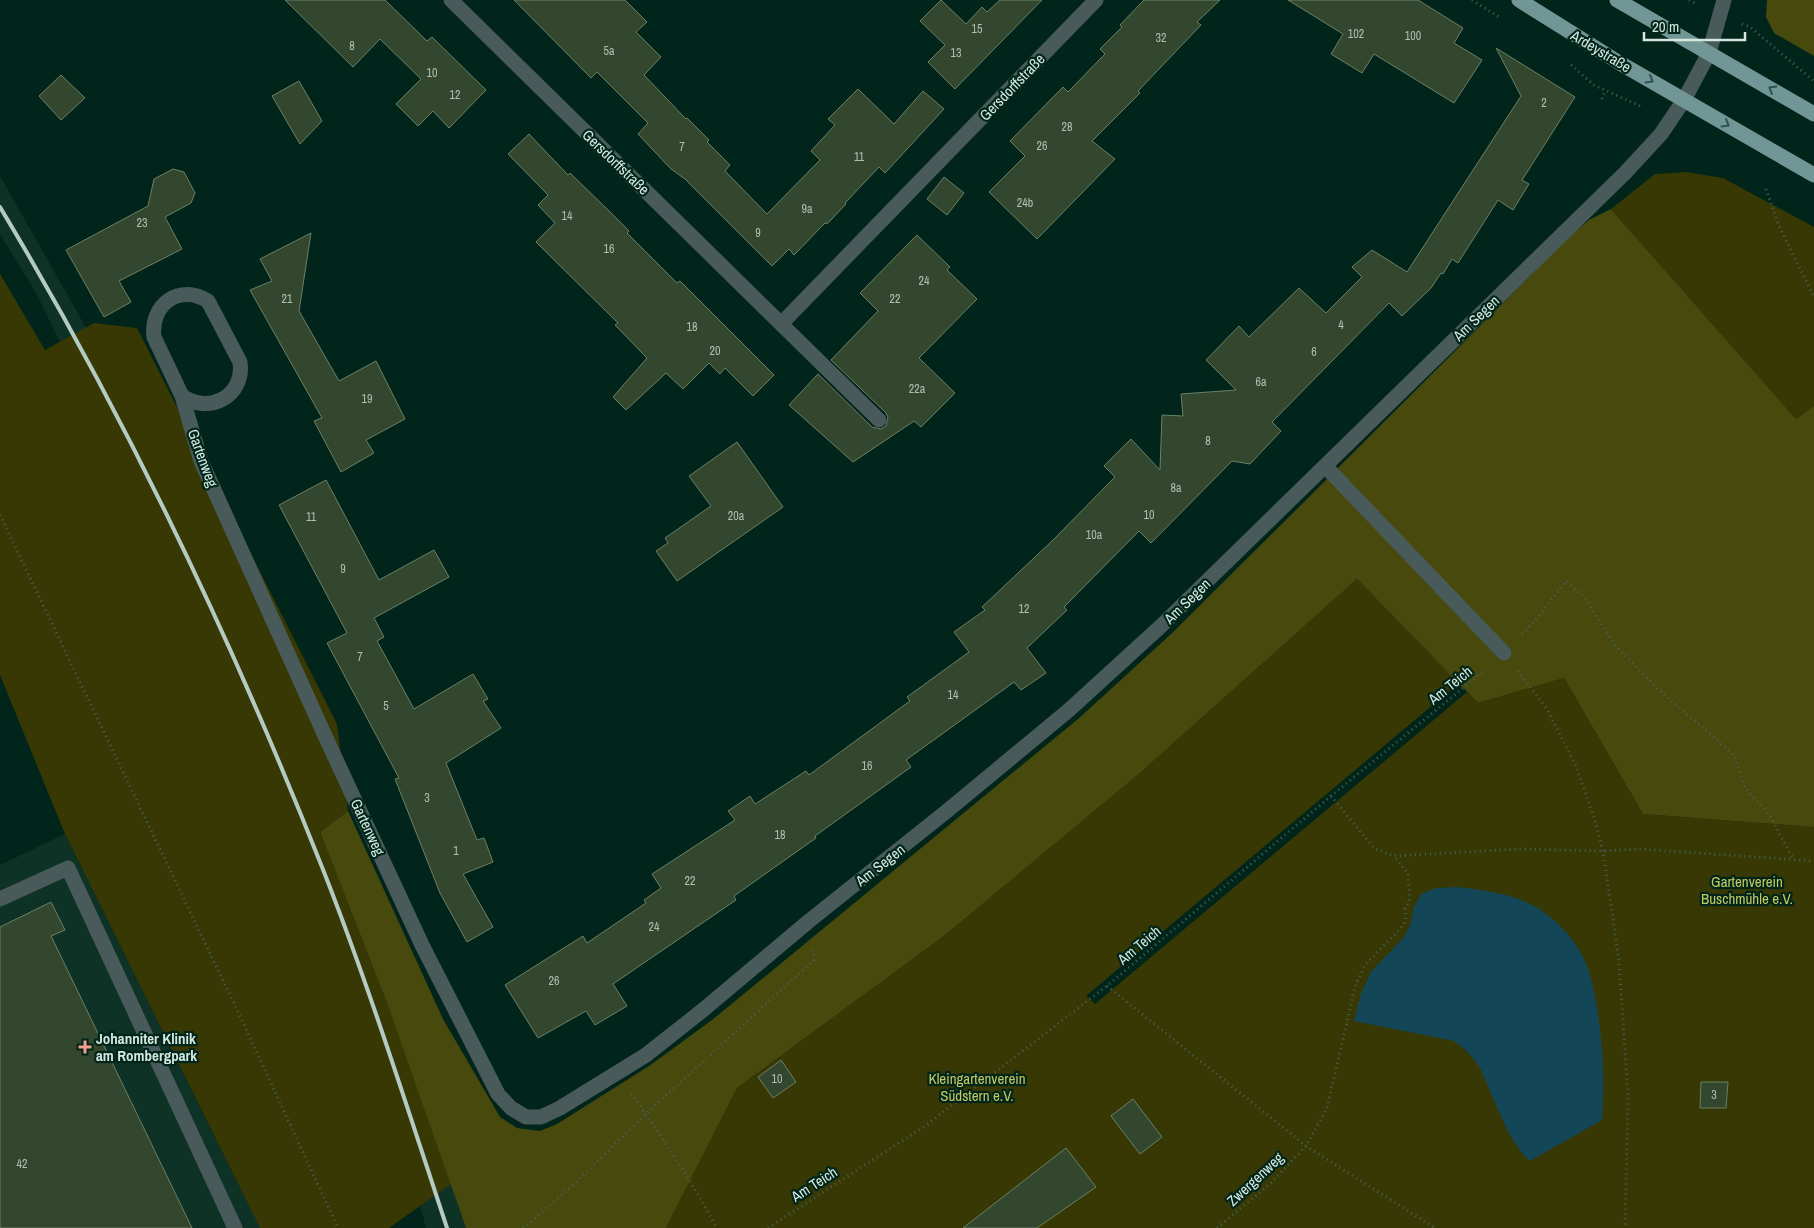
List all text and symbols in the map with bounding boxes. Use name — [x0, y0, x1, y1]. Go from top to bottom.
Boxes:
scale bar — [1644, 10, 1745, 42]
text: 20 m — [1652, 16, 1679, 37]
house number: 15 — [972, 21, 983, 37]
street label: Ardeystraße — [1566, 24, 1635, 77]
house number: 102 — [1348, 26, 1364, 42]
house number: 100 — [1405, 28, 1421, 44]
house number: 32 — [1156, 30, 1166, 46]
house number: 8 — [349, 38, 355, 54]
house number: 5a — [604, 43, 615, 59]
house number: 13 — [951, 45, 961, 61]
street label: Gersdorffstraße — [975, 49, 1050, 125]
house number: 10 — [427, 65, 437, 81]
one-way arrow — [1645, 74, 1654, 84]
one-way arrow — [1768, 85, 1777, 95]
house number: 12 — [450, 87, 460, 103]
house number: 2 — [1541, 95, 1547, 111]
one-way arrow — [1720, 118, 1729, 128]
house number: 28 — [1062, 119, 1072, 135]
street label: Gersdorffstraße — [578, 125, 654, 200]
house number: 26 — [1037, 138, 1047, 154]
house number: 7 — [679, 139, 685, 155]
house number: 11 — [854, 149, 865, 165]
house number: 24b — [1017, 195, 1033, 211]
house number: 9a — [802, 201, 813, 217]
house number: 14 — [562, 208, 573, 224]
house number: 23 — [137, 215, 147, 231]
house number: 9 — [755, 225, 761, 241]
house number: 16 — [604, 241, 614, 257]
house number: 24 — [919, 273, 930, 289]
street label: Am Segen — [1447, 290, 1504, 346]
house number: 21 — [282, 291, 293, 307]
house number: 22 — [890, 291, 900, 307]
house number: 4 — [1338, 317, 1344, 333]
house number: 18 — [687, 319, 697, 335]
house number: 20 — [710, 343, 720, 359]
house number: 6 — [1311, 344, 1317, 360]
house number: 6a — [1256, 374, 1267, 390]
house number: 22a — [909, 381, 926, 397]
house number: 19 — [362, 391, 372, 407]
street label: Gartenweg — [183, 426, 223, 490]
house number: 8 — [1205, 433, 1211, 449]
house number: 8a — [1171, 480, 1182, 496]
house number: 10 — [1144, 507, 1154, 523]
house number: 20a — [728, 508, 745, 524]
house number: 11 — [306, 509, 317, 525]
house number: 10a — [1086, 527, 1103, 543]
house number: 9 — [340, 561, 346, 577]
street label: Am Segen — [1158, 573, 1215, 629]
house number: 12 — [1019, 601, 1029, 617]
house number: 7 — [357, 649, 363, 665]
street label: Am Teich — [1423, 661, 1476, 710]
house number: 14 — [948, 687, 959, 703]
house number: 5 — [383, 698, 389, 714]
house number: 16 — [862, 758, 872, 774]
house number: 3 — [424, 790, 430, 806]
street label: Gartenweg — [346, 795, 390, 859]
house number: 18 — [775, 827, 785, 843]
street label: Am Segen — [850, 839, 909, 892]
house number: 1 — [453, 843, 459, 859]
park label: Gartenverein Buschmühle e.V. — [1701, 871, 1793, 909]
house number: 22 — [685, 873, 695, 889]
house number: 24 — [649, 919, 660, 935]
street label: Am Teich — [1112, 921, 1165, 970]
house number: 26 — [549, 973, 559, 989]
place label: Johanniter Klinik am Rombergpark — [96, 1028, 197, 1066]
marker: Johanniter Klinik am Rombergpark — [78, 1040, 92, 1054]
park label: Kleingartenverein Südstern e.V. — [928, 1068, 1026, 1106]
house number: 10 — [772, 1071, 782, 1087]
house number: 3 — [1711, 1087, 1717, 1103]
street label: Zwergenweg — [1222, 1147, 1288, 1211]
house number: 42 — [17, 1156, 27, 1172]
street label: Am Teich — [786, 1161, 841, 1207]

